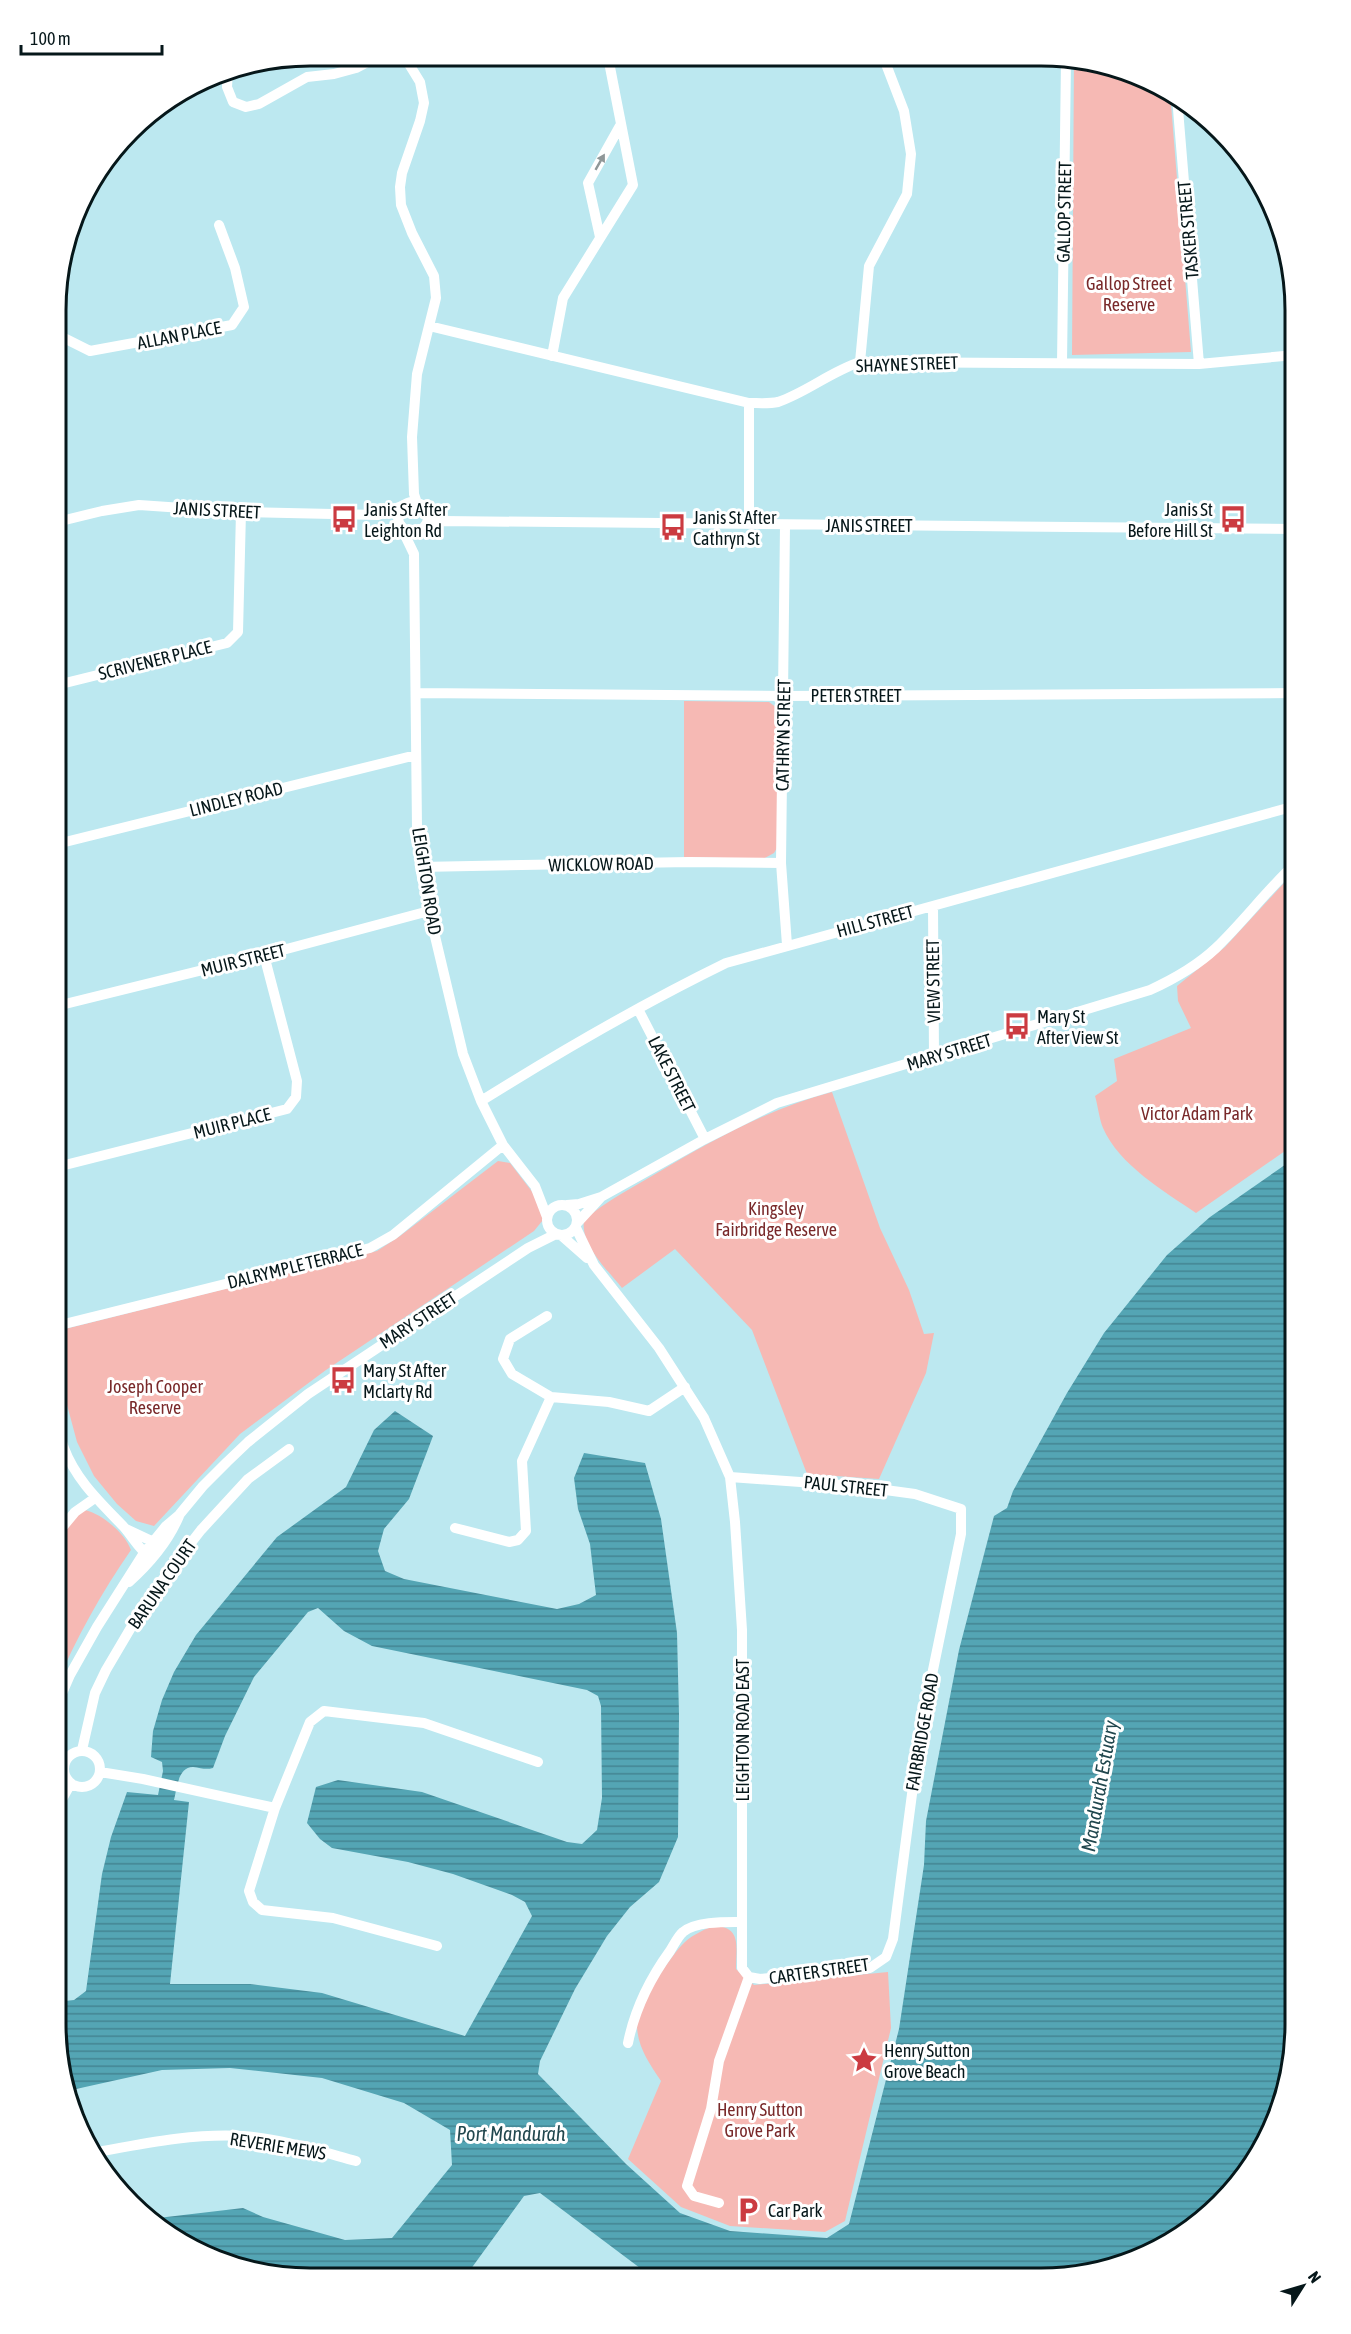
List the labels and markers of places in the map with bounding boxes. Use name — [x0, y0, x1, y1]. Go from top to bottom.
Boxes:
place label: Janis St After Leighton Rd — [364, 499, 448, 541]
place label: Janis St Before Hill St — [1128, 499, 1213, 541]
bus stop icon: Janis St After Leighton Rd — [329, 504, 359, 534]
bus stop icon: Janis St Before Hill St — [1218, 504, 1248, 534]
place label: Janis St After Cathryn St — [693, 507, 777, 549]
bus stop icon: Janis St After Cathryn St — [658, 512, 688, 542]
place label: Mary St After View St — [1037, 1006, 1119, 1048]
bus stop icon: Mary St After View St — [1002, 1011, 1032, 1041]
place label: Mary St After Mclarty Rd — [363, 1360, 447, 1402]
bus stop icon: Mary St After Mclarty Rd — [328, 1365, 358, 1395]
place label: Henry Sutton Grove Beach — [884, 2040, 970, 2082]
place icon: Henry Sutton Grove Beach — [849, 2045, 879, 2075]
parking icon: Car Park — [733, 2195, 763, 2225]
place label: Car Park — [768, 2200, 822, 2221]

